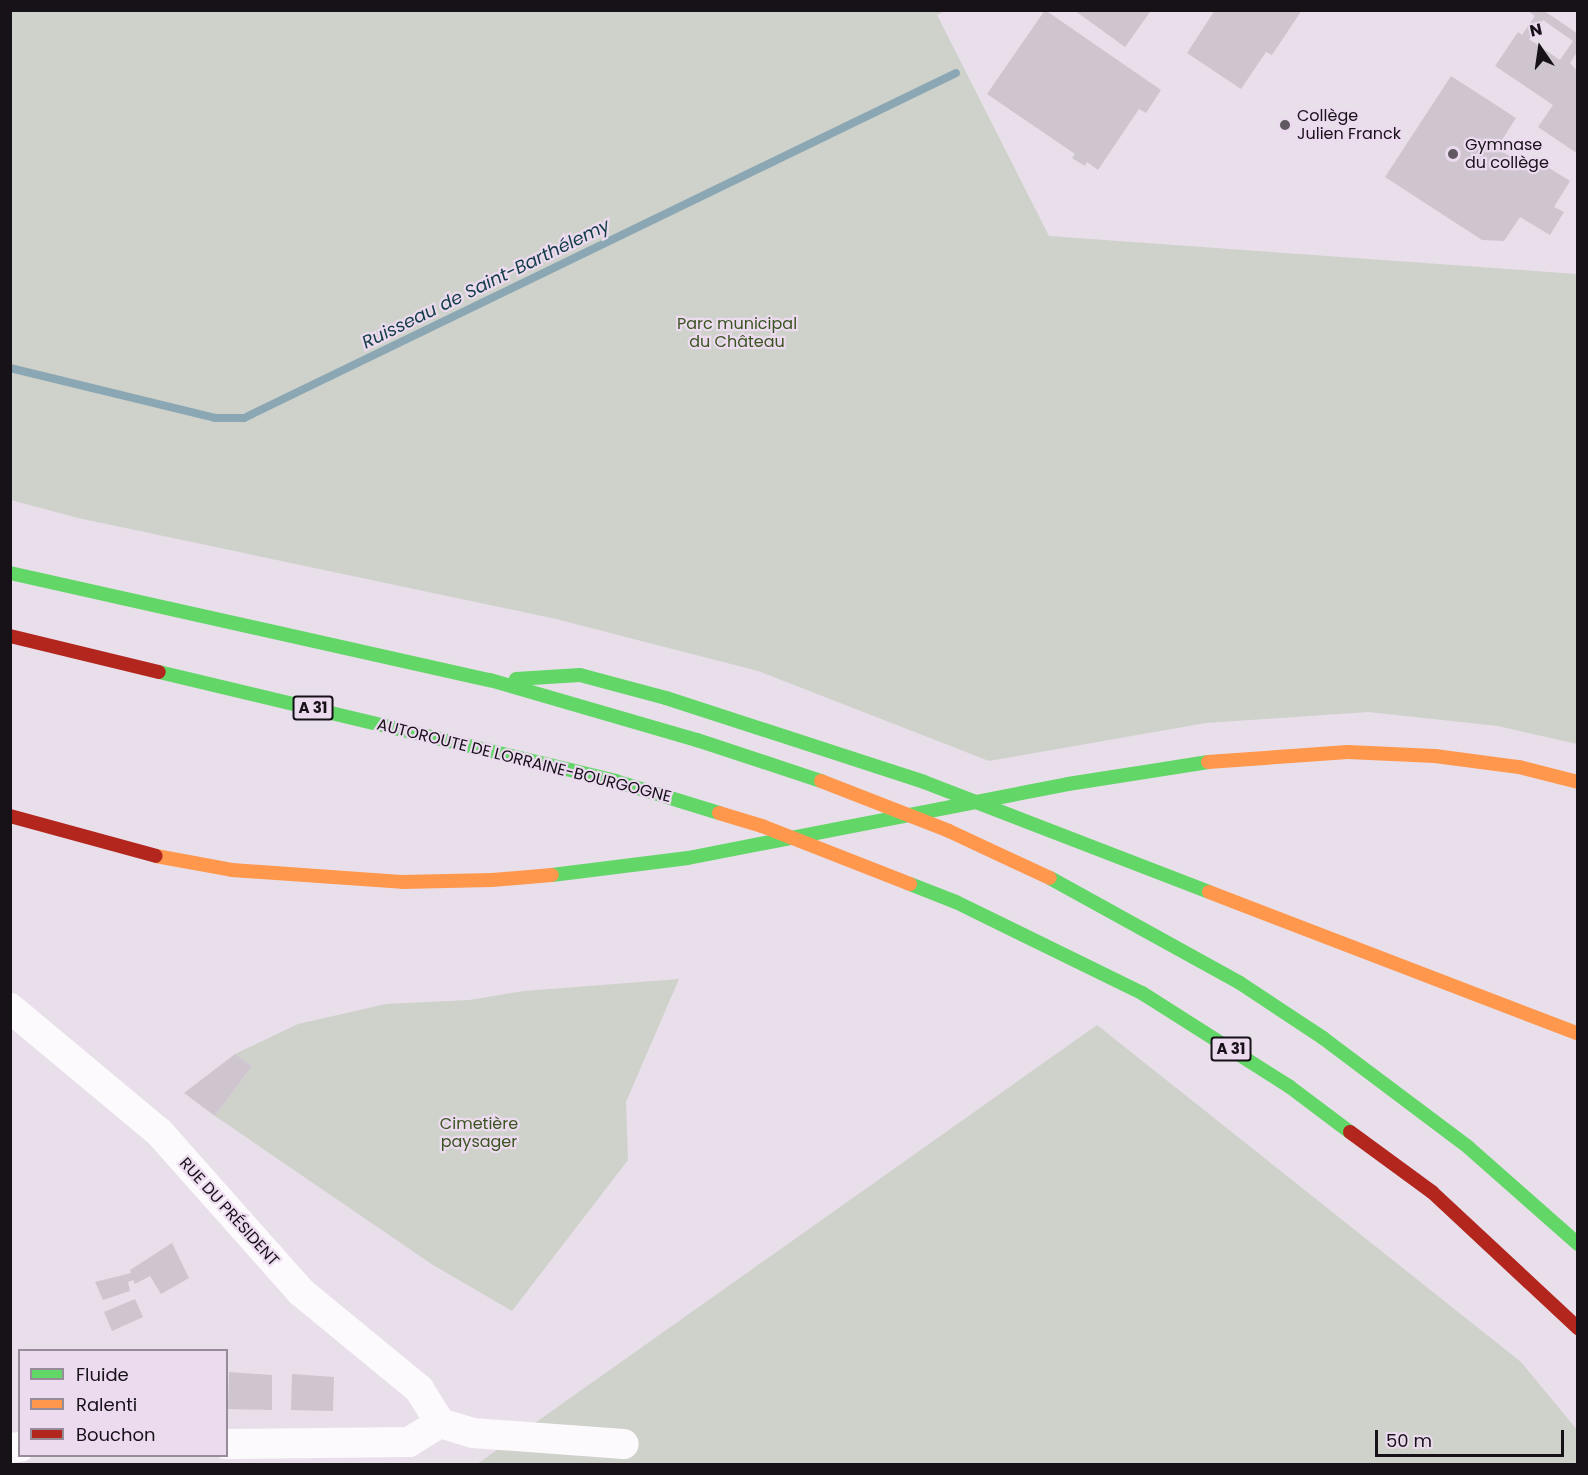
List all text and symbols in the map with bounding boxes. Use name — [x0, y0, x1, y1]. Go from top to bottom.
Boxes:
text: N — [1527, 17, 1544, 43]
north arrow — [1510, 18, 1570, 78]
place label: Collège Julien Franck — [1297, 106, 1401, 144]
marker: Collège Julien Franck — [1278, 118, 1292, 132]
place label: Gymnase du collège — [1465, 135, 1549, 173]
marker: Gymnase du collège — [1446, 147, 1460, 161]
water label: Ruisseau de Saint-Barthélemy — [359, 214, 613, 354]
park label: Parc municipal du Château — [677, 314, 797, 352]
road number: A 31 — [292, 696, 334, 720]
street label: AUTOROUTE DE LORRAINE-BOURGOGNE — [375, 715, 673, 807]
road number: A 31 — [1210, 1037, 1252, 1061]
park label: Cimetière paysager — [440, 1114, 518, 1152]
street label: RUE DU PRÉSIDENT — [175, 1154, 283, 1270]
legend — [18, 1349, 228, 1457]
text: Fluide — [76, 1362, 129, 1387]
text: Ralenti — [76, 1392, 137, 1417]
scale bar — [1378, 1418, 1567, 1456]
text: Bouchon — [76, 1422, 156, 1447]
text: 50 m — [1386, 1428, 1432, 1453]

